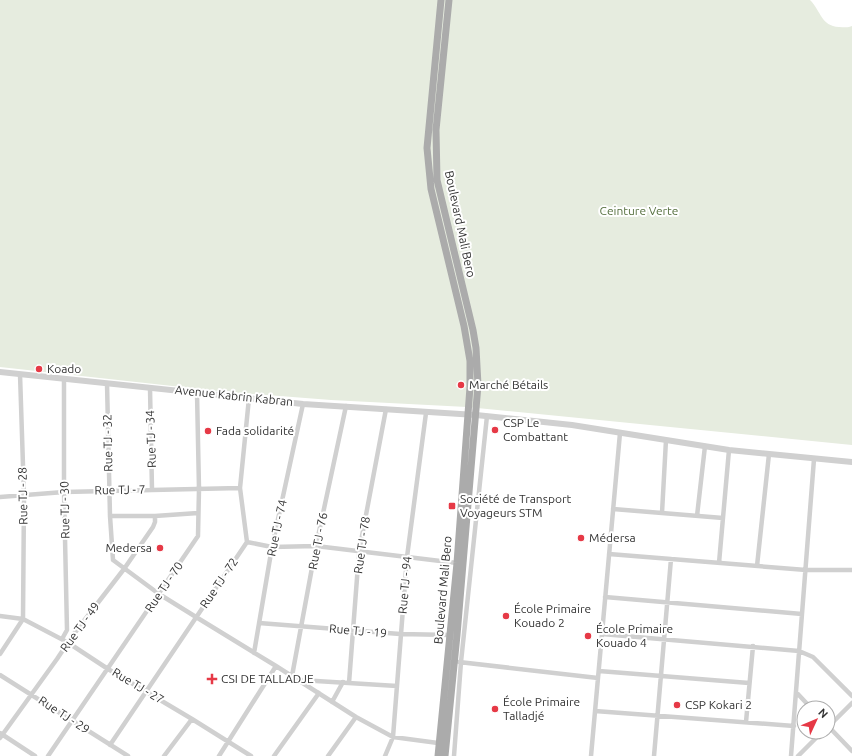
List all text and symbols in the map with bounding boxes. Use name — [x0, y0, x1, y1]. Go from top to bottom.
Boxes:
street label: Boulevard Mali Bero — [443, 169, 478, 278]
park label: Ceinture Verte — [600, 204, 678, 217]
place label: Koado — [47, 362, 81, 375]
marker: Koado — [34, 364, 44, 374]
place label: Marché Bétails — [469, 378, 548, 391]
marker: Marché Bétails — [456, 380, 466, 390]
street label: Avenue Kabrin Kabran — [174, 383, 294, 408]
street label: Rue TJ - 34 — [143, 410, 158, 468]
street label: Rue TJ - 32 — [100, 414, 115, 472]
place label: CSP Le Combattant — [503, 416, 568, 443]
place label: Fada solidarité — [216, 424, 294, 437]
marker: CSP Le Combattant — [490, 425, 500, 435]
marker: Fada solidarité — [203, 426, 213, 436]
street label: Rue TJ - 28 — [15, 467, 30, 525]
street label: Rue TJ - 30 — [57, 481, 72, 539]
street label: Rue TJ - 7 — [94, 483, 146, 496]
place label: Société de Transport Voyageurs STM — [460, 492, 572, 519]
street label: Rue TJ - 74 — [264, 498, 289, 558]
marker: Société de Transport Voyageurs STM — [447, 501, 457, 511]
street label: Rue TJ - 76 — [306, 511, 329, 571]
street label: Rue TJ - 78 — [351, 515, 372, 574]
place label: Médersa — [589, 531, 636, 544]
marker: Médersa — [576, 533, 586, 543]
street label: Boulevard Mali Bero — [431, 535, 454, 645]
place label: Medersa — [105, 541, 152, 554]
marker: Medersa — [155, 543, 165, 553]
street label: Rue TJ - 72 — [197, 555, 240, 610]
street label: Rue TJ - 94 — [396, 555, 414, 614]
street label: Rue TJ - 70 — [142, 559, 185, 614]
street label: Rue TJ - 49 — [57, 599, 102, 654]
place label: École Primaire Kouado 2 — [514, 602, 591, 629]
marker: École Primaire Kouado 2 — [501, 611, 511, 621]
street label: Rue TJ - 19 — [329, 622, 387, 639]
place label: École Primaire Kouado 4 — [596, 622, 673, 649]
marker: École Primaire Kouado 4 — [583, 631, 593, 641]
street label: Rue TJ - 27 — [110, 665, 166, 706]
place label: CSI DE TALLADJE — [221, 672, 314, 685]
marker: CSI DE TALLADJE — [206, 673, 218, 685]
street label: Rue TJ - 29 — [36, 693, 92, 736]
place label: École Primaire Talladjé — [503, 695, 580, 722]
place label: CSP Kokari 2 — [685, 698, 752, 711]
marker: CSP Kokari 2 — [672, 700, 682, 710]
north arrow — [796, 700, 836, 740]
marker: École Primaire Talladjé — [490, 704, 500, 714]
text: N — [816, 706, 830, 720]

